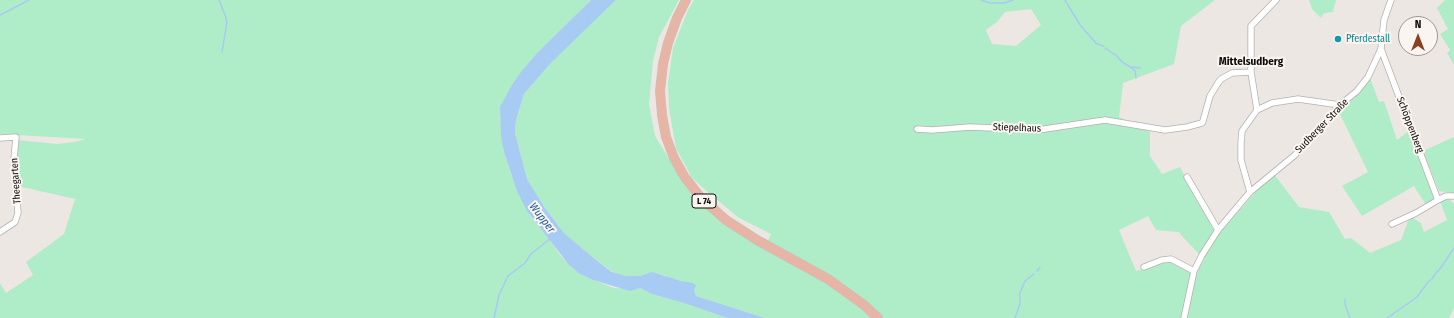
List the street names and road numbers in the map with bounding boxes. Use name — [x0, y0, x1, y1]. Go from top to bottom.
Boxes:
street label: Schöppenberg — [1394, 95, 1426, 155]
street label: Sudberger Straße — [1293, 96, 1351, 156]
street label: Stiepelhaus — [993, 121, 1041, 135]
street label: Theegarten — [8, 158, 24, 204]
road number: L 74 — [692, 194, 716, 208]

